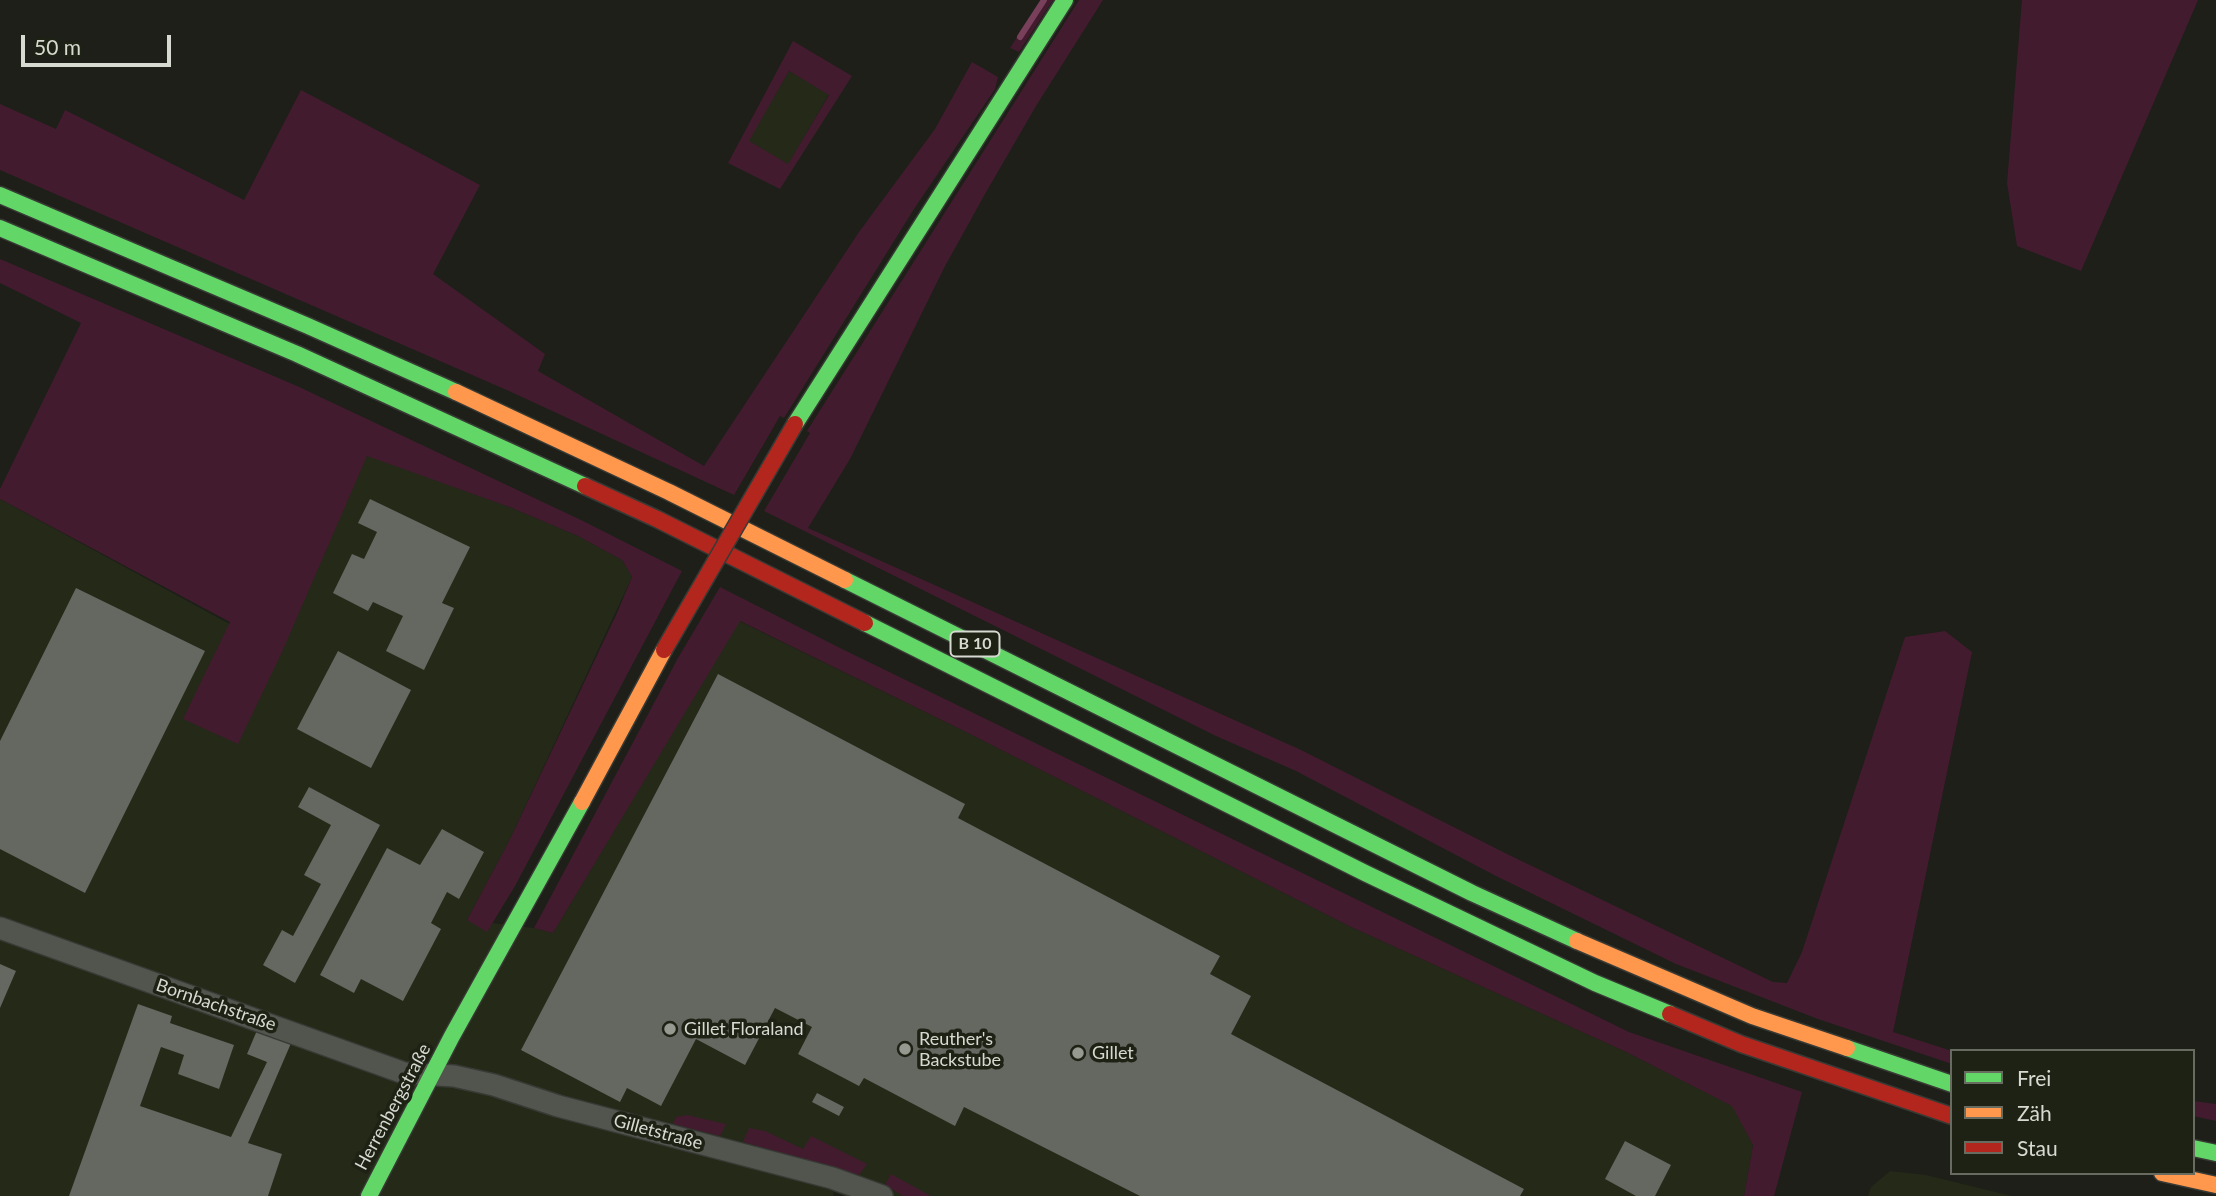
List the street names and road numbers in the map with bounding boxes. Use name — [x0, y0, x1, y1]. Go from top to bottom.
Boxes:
road number: B 10 — [950, 632, 1000, 656]
street label: Bornbachstraße — [153, 974, 279, 1036]
street label: Herrenbergstraße — [351, 1040, 435, 1174]
street label: Gilletstraße — [611, 1110, 705, 1154]

